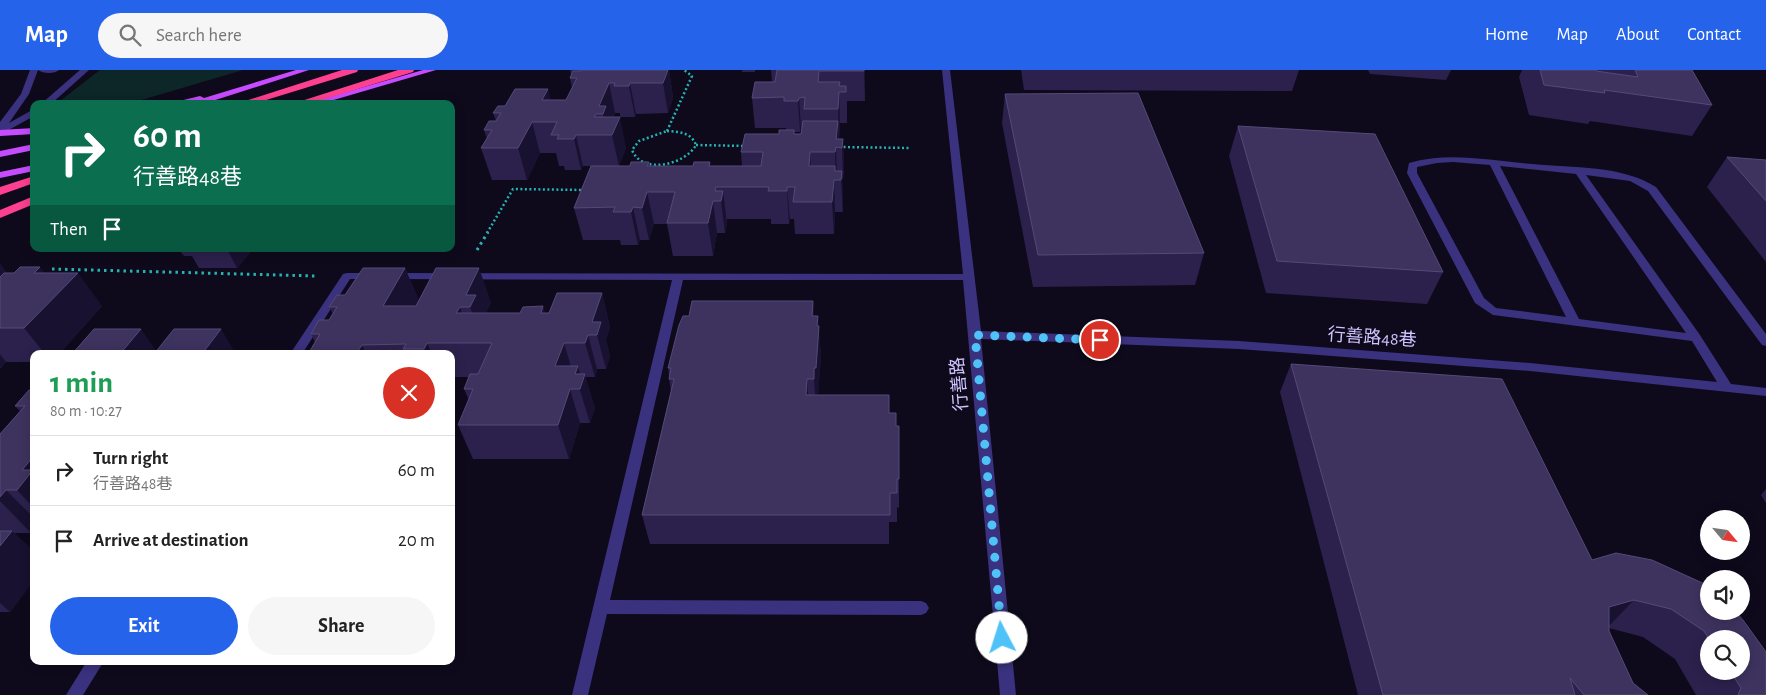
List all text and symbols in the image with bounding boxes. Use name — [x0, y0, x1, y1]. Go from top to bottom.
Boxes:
search box — [98, 13, 448, 58]
icon: search — [116, 21, 144, 49]
text: Map — [25, 23, 68, 47]
text: Search here — [156, 26, 242, 45]
text: Home — [1485, 26, 1528, 44]
text: Map — [1556, 26, 1588, 44]
text: About — [1616, 26, 1659, 44]
text: Contact — [1687, 26, 1741, 44]
text: 60 m — [133, 119, 202, 154]
icon: right — [50, 120, 115, 185]
text: 行善路48巷 — [133, 166, 242, 188]
icon: arrive — [98, 215, 126, 243]
text: Then — [50, 220, 88, 239]
pin — [1079, 319, 1121, 361]
street label: 行善路48巷 — [1327, 324, 1417, 350]
icon: arrive — [1086, 326, 1114, 354]
street label: 行善路 — [947, 356, 971, 412]
button: close — [383, 367, 435, 419]
text: 1 min — [50, 368, 113, 398]
text: 80 m · 10:27 — [50, 403, 122, 419]
text: Turn right — [93, 449, 168, 468]
icon: right — [50, 457, 78, 485]
text: 60 m — [398, 461, 435, 480]
text: 行善路48巷 — [93, 476, 172, 492]
north arrow — [1700, 510, 1750, 560]
map controls — [1700, 510, 1750, 680]
icon: arrive — [50, 527, 78, 555]
text: Arrive at destination — [93, 531, 249, 550]
text: 20 m — [398, 531, 435, 550]
button: sound — [1700, 570, 1750, 620]
button: Exit — [50, 597, 238, 655]
button: Share — [248, 597, 435, 655]
position arrow — [975, 611, 1027, 663]
button: search — [1700, 630, 1750, 680]

